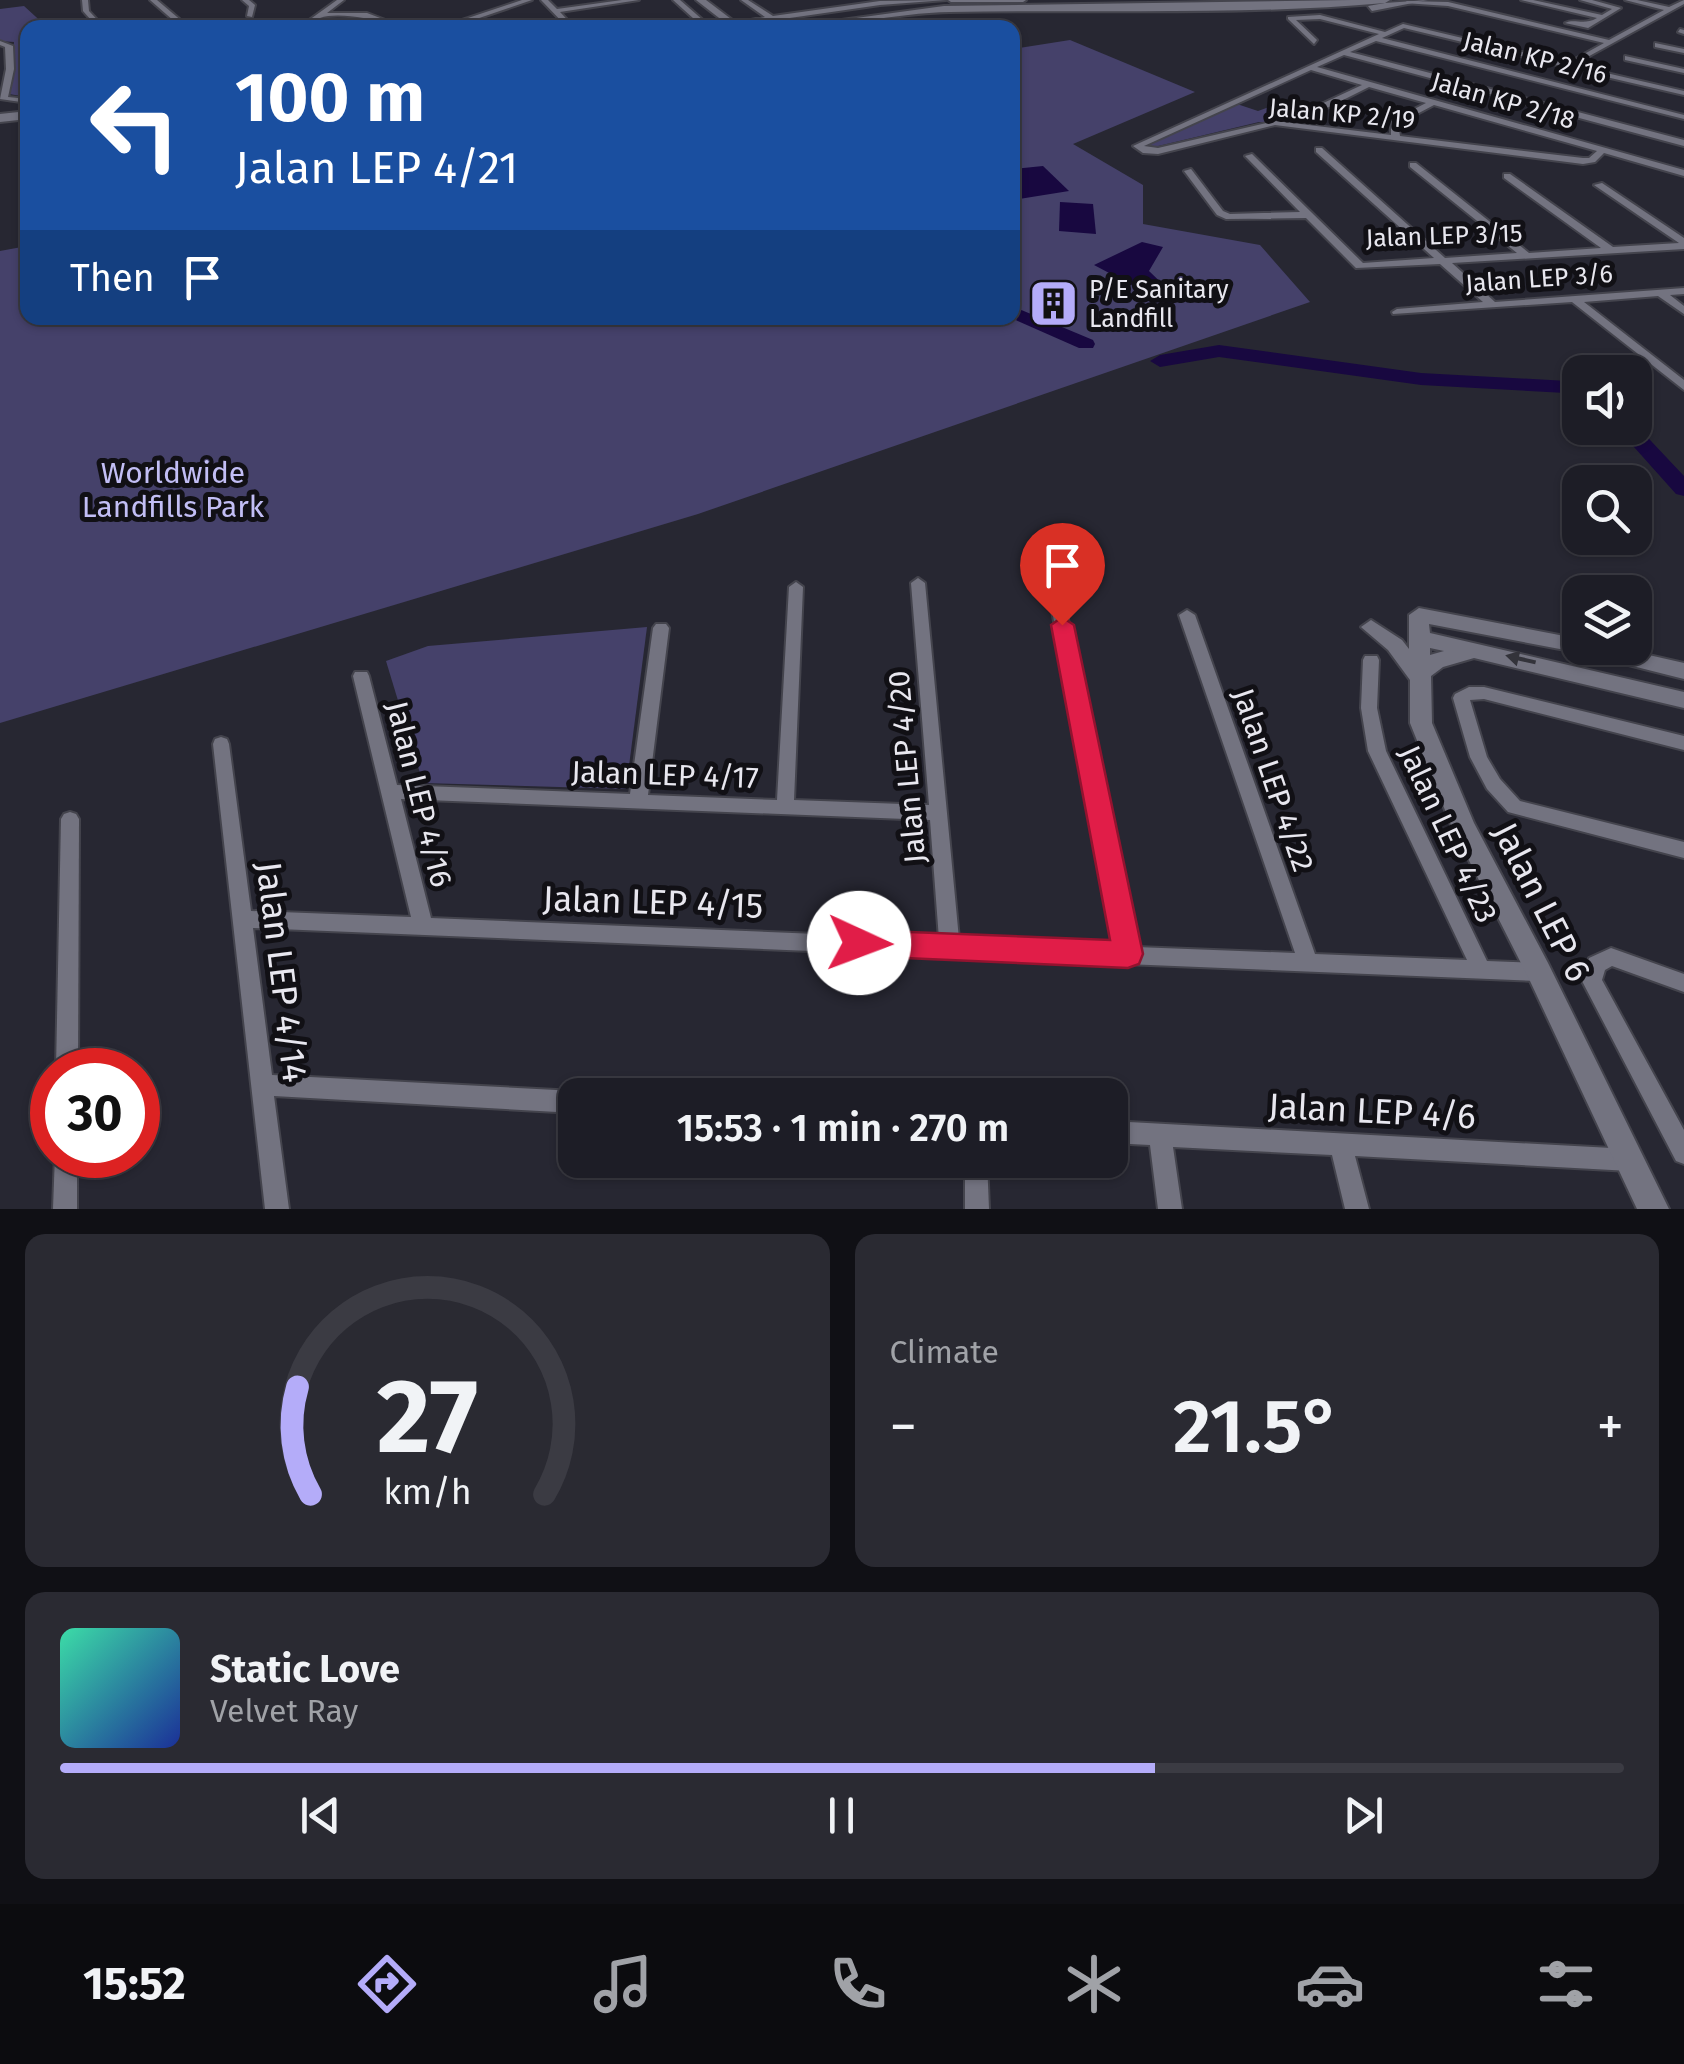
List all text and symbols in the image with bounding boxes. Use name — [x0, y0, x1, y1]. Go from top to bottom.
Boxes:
street label: Jalan KP 2/16 — [1460, 26, 1610, 90]
text: 100 m — [235, 56, 425, 140]
icon: left — [70, 60, 200, 190]
street label: Jalan KP 2/18 — [1428, 66, 1578, 136]
street label: Jalan KP 2/19 — [1268, 93, 1416, 135]
text: Jalan LEP 4/21 — [235, 141, 518, 195]
street label: Jalan LEP 3/15 — [1365, 218, 1523, 254]
icon: arrive — [175, 250, 230, 305]
text: Then — [70, 255, 155, 301]
street label: Jalan LEP 3/6 — [1464, 259, 1614, 299]
place label: P/E Sanitary Landfill — [1089, 275, 1229, 334]
building icon: P/E Sanitary Landfill — [1028, 278, 1080, 330]
map controls — [1562, 355, 1652, 665]
button: sound — [1562, 355, 1652, 445]
park label: Worldwide Landfills Park — [82, 455, 265, 525]
button: search — [1562, 465, 1652, 555]
pin — [1020, 523, 1105, 626]
icon: arrive — [1035, 538, 1090, 593]
button: layers — [1562, 575, 1652, 665]
one-way arrow — [1506, 651, 1537, 667]
street label: Jalan LEP 4/20 — [881, 669, 933, 865]
street label: Jalan LEP 4/22 — [1225, 684, 1321, 876]
street label: Jalan LEP 4/16 — [379, 697, 459, 891]
street label: Jalan LEP 4/23 — [1391, 740, 1505, 928]
street label: Jalan LEP 4/17 — [571, 754, 759, 796]
street label: Jalan LEP 6 — [1484, 816, 1600, 988]
street label: Jalan LEP 4/14 — [248, 859, 316, 1085]
street label: Jalan LEP 4/15 — [542, 877, 764, 927]
position arrow — [807, 891, 911, 995]
speed limit sign: 30 — [30, 1048, 160, 1178]
street label: Jalan LEP 4/6 — [1267, 1085, 1477, 1137]
text: 15:53 · 1 min · 270 m — [677, 1105, 1009, 1151]
text: Climate — [890, 1333, 999, 1371]
text: 27 — [377, 1355, 478, 1480]
text: 21.5° — [1173, 1382, 1341, 1472]
text: − — [890, 1394, 917, 1460]
text: + — [1597, 1394, 1624, 1460]
text: km/h — [383, 1471, 471, 1513]
text: Static Love — [210, 1646, 400, 1692]
text: Velvet Ray — [210, 1692, 358, 1730]
icon: previous — [293, 1788, 348, 1843]
icon: pause — [814, 1788, 869, 1843]
icon: next — [1336, 1788, 1391, 1843]
icon: directions — [352, 1949, 422, 2019]
icon: music — [588, 1949, 658, 2019]
icon: phone — [823, 1949, 893, 2019]
icon: climate — [1059, 1949, 1129, 2019]
icon: car — [1295, 1949, 1365, 2019]
icon: filters — [1531, 1949, 1601, 2019]
text: 15:52 — [83, 1957, 186, 2011]

